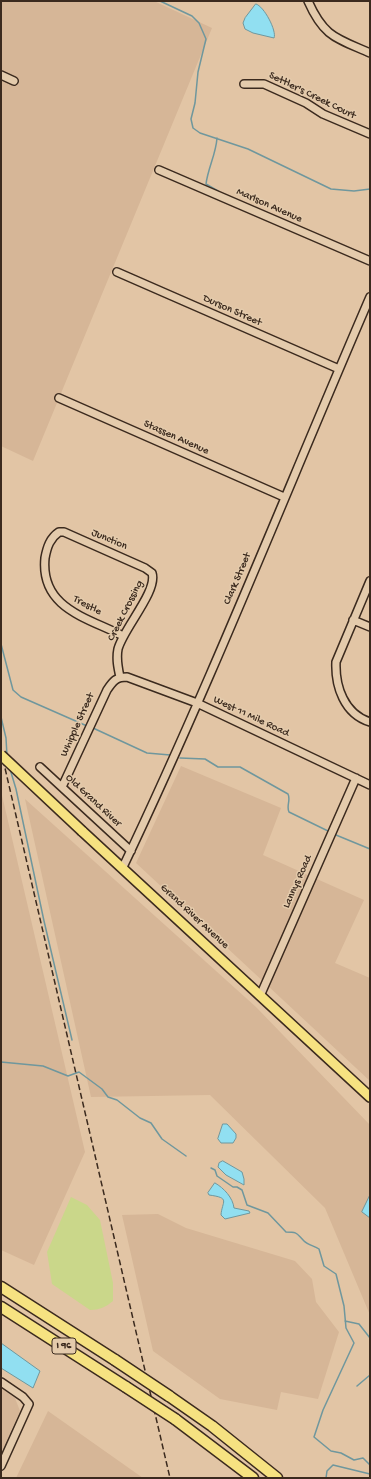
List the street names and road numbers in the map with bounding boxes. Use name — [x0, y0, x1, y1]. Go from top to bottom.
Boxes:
street label: Settler's Creek Court — [266, 69, 358, 123]
street label: Marlson Avenue — [234, 186, 304, 226]
street label: Durson Street — [200, 292, 264, 330]
street label: Stassen Avenue — [141, 418, 211, 458]
street label: Junction — [89, 527, 129, 553]
street label: Clark Street — [221, 551, 255, 607]
street label: Creek Crossing — [105, 578, 147, 644]
street label: Trestle — [70, 593, 104, 619]
street label: Whipple Street — [58, 691, 98, 759]
street label: West 11 Mile Road — [211, 694, 291, 740]
street label: Old Grand River — [62, 772, 124, 830]
street label: Lannys Road — [280, 853, 316, 911]
street label: Grand River Avenue — [157, 882, 231, 952]
road number: I 96 — [52, 1338, 76, 1354]

